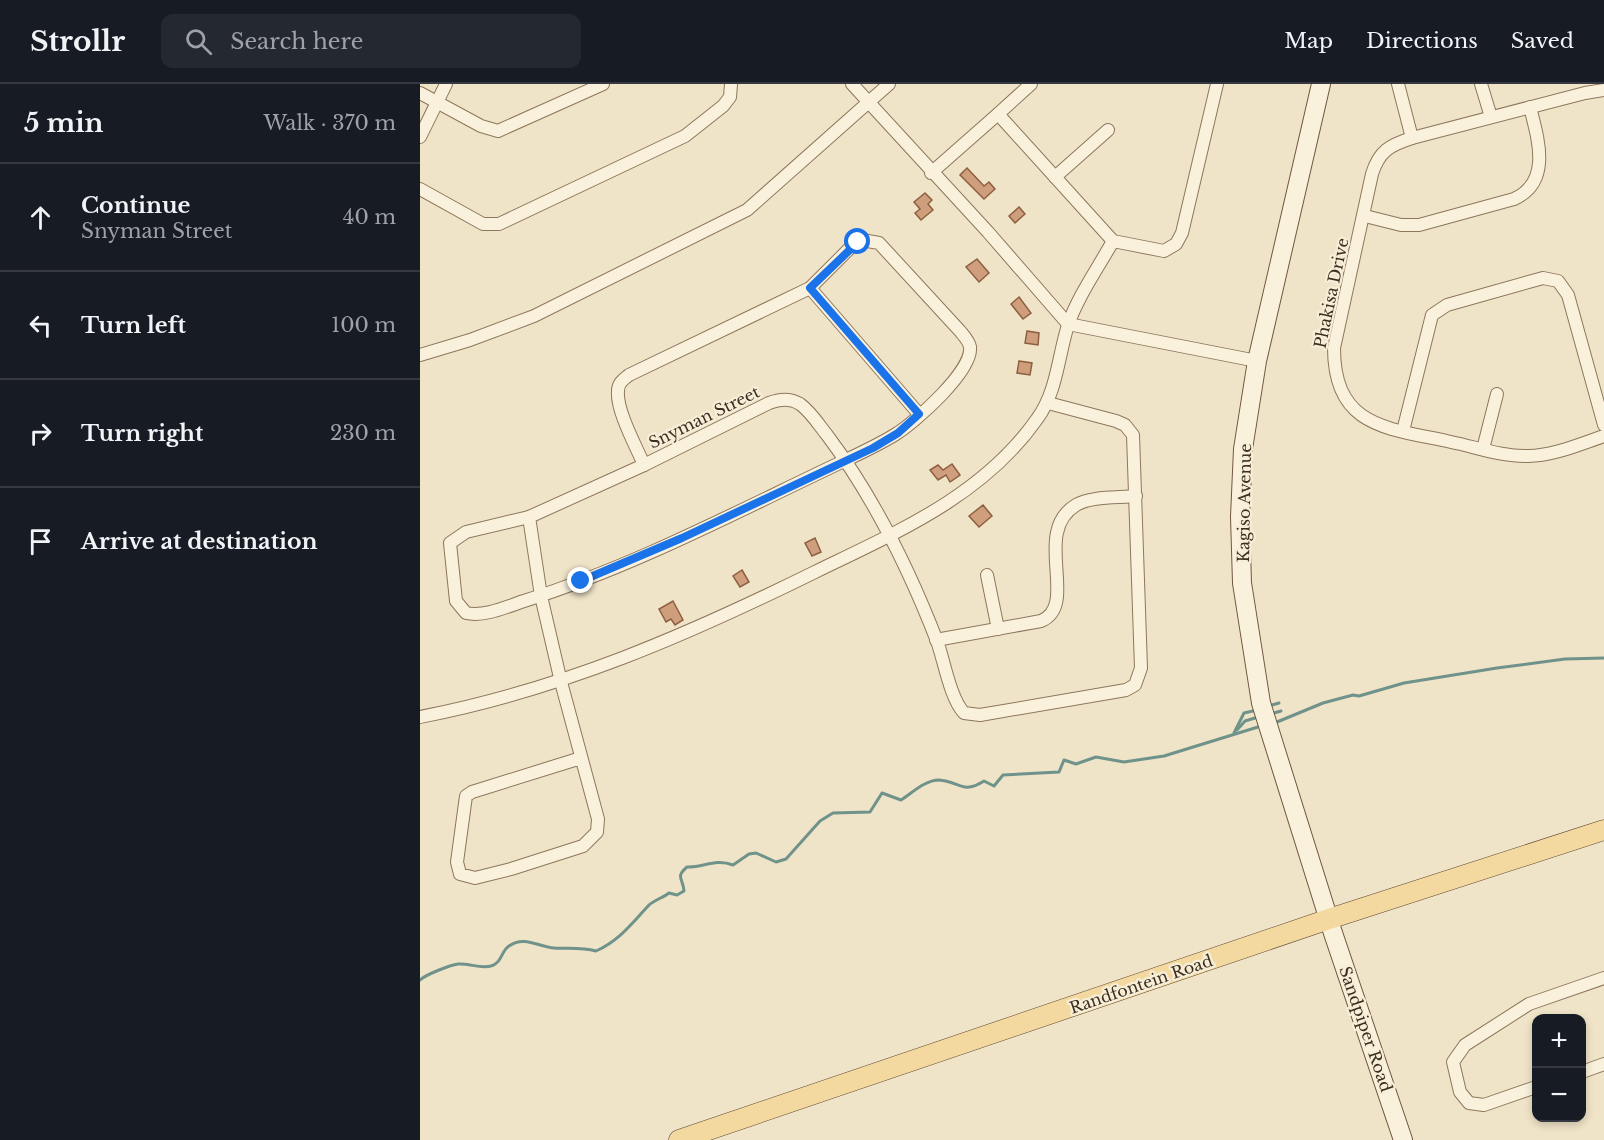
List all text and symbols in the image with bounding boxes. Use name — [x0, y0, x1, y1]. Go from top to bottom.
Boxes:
search box — [161, 14, 581, 68]
text: Strollr — [30, 24, 125, 59]
icon: search — [182, 25, 215, 58]
text: Search here — [230, 28, 363, 55]
text: Map — [1284, 28, 1333, 54]
text: Directions — [1366, 28, 1478, 54]
text: Saved — [1511, 28, 1574, 54]
text: 5 min — [24, 107, 103, 139]
text: Walk · 370 m — [264, 111, 396, 135]
text: Continue — [81, 192, 190, 219]
icon: ahead — [24, 201, 57, 234]
text: 40 m — [343, 205, 396, 229]
text: Snyman Street — [81, 219, 232, 243]
route start — [844, 228, 870, 254]
street label: Phakisa Drive — [1310, 236, 1352, 350]
icon: left — [24, 309, 57, 342]
text: Turn left — [81, 312, 186, 339]
text: 100 m — [331, 313, 396, 337]
street label: Snyman Street — [645, 381, 763, 453]
icon: right — [24, 417, 57, 450]
text: Turn right — [81, 420, 203, 447]
text: 230 m — [330, 421, 396, 445]
street label: Kagiso Avenue — [1233, 443, 1255, 563]
icon: arrive — [24, 525, 57, 558]
text: Arrive at destination — [81, 528, 318, 555]
route end — [567, 567, 593, 593]
street label: Randfontein Road — [1067, 950, 1215, 1018]
street label: Sandpiper Road — [1335, 963, 1397, 1095]
map controls — [1532, 1014, 1586, 1122]
button: + — [1532, 1014, 1586, 1068]
button: − — [1532, 1068, 1586, 1122]

